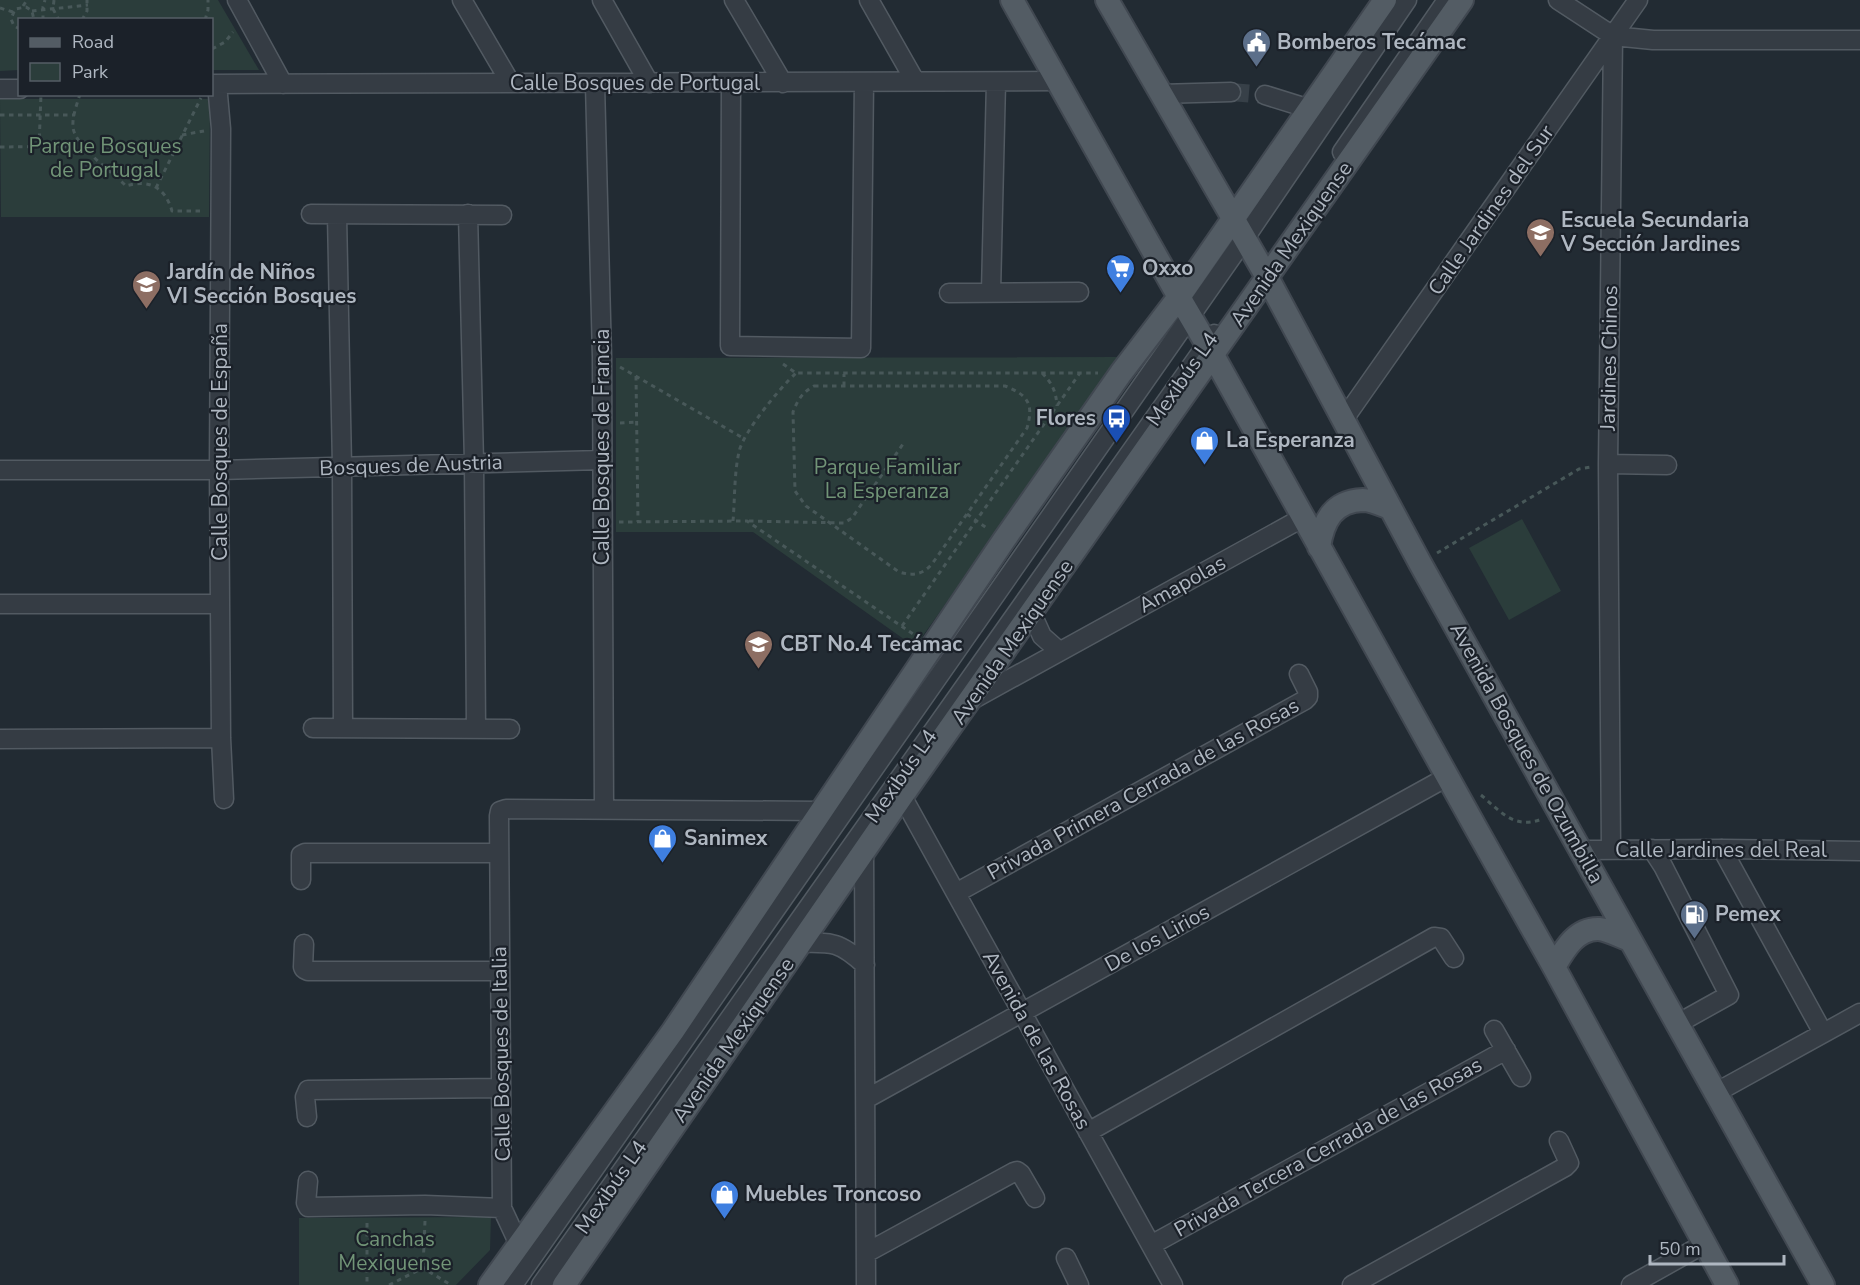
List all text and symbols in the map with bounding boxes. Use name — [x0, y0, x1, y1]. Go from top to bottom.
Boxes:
legend — [18, 18, 213, 96]
public building icon: Bomberos Tecámac — [1240, 26, 1272, 68]
place label: Bomberos Tecámac — [1277, 28, 1466, 56]
text: Road — [72, 30, 114, 54]
text: Park — [72, 60, 109, 84]
street label: Calle Bosques de Portugal — [510, 69, 761, 97]
street label: Calle Jardines del Sur — [1422, 119, 1561, 301]
park label: Parque Bosques de Portugal — [28, 132, 182, 184]
street label: Avenida Mexiquense — [1223, 156, 1359, 332]
place label: Escuela Secundaria V Sección Jardines — [1560, 206, 1749, 258]
school or university icon: Escuela Secundaria V Sección Jardines — [1524, 216, 1556, 258]
supermarket icon: Oxxo — [1105, 252, 1137, 294]
place label: Oxxo — [1142, 254, 1193, 282]
place label: Jardín de Niños VI Sección Bosques — [166, 258, 356, 310]
school or university icon: Jardín de Niños VI Sección Bosques — [130, 268, 162, 310]
street label: Jardines Chinos — [1594, 285, 1624, 432]
street label: Calle Bosques de España — [206, 323, 234, 561]
street label: Mexibús L4 — [1139, 327, 1225, 431]
street label: Calle Bosques de Francia — [588, 329, 616, 565]
bus stop icon: Flores — [1101, 402, 1133, 444]
place label: Flores — [1036, 404, 1096, 432]
shop icon: La Esperanza — [1189, 424, 1221, 466]
place label: La Esperanza — [1226, 426, 1355, 454]
street label: Bosques de Austria — [319, 448, 503, 482]
park label: Parque Familiar La Esperanza — [814, 453, 961, 505]
street label: Amapolas — [1133, 549, 1231, 619]
street label: Avenida Mexiquense — [944, 554, 1080, 730]
street label: Avenida Bosques de Ozumbilla — [1444, 618, 1610, 888]
school or university icon: CBT No.4 Tecámac — [743, 628, 775, 670]
place label: CBT No.4 Tecámac — [780, 630, 962, 658]
street label: Privada Primera Cerrada de las Rosas — [982, 691, 1304, 887]
street label: Mexibús L4 — [858, 724, 944, 828]
shop icon: Sanimex — [647, 822, 679, 864]
place label: Sanimex — [684, 824, 768, 852]
street label: Calle Jardines del Real — [1615, 836, 1828, 864]
street label: De los Lirios — [1100, 898, 1214, 978]
fuel station icon: Pemex — [1678, 898, 1710, 940]
place label: Pemex — [1715, 900, 1781, 928]
street label: Avenida de las Rosas — [976, 945, 1098, 1135]
street label: Calle Bosques de Italia — [485, 946, 517, 1162]
street label: Avenida Mexiquense — [665, 952, 801, 1128]
street label: Privada Tercera Cerrada de las Rosas — [1169, 1050, 1487, 1244]
street label: Mexibús L4 — [568, 1135, 654, 1239]
shop icon: Muebles Troncoso — [708, 1178, 740, 1220]
place label: Muebles Troncoso — [745, 1180, 921, 1208]
park label: Canchas Mexiquense — [338, 1225, 452, 1277]
scale bar — [1650, 1228, 1784, 1266]
text: 50 m — [1659, 1237, 1701, 1261]

